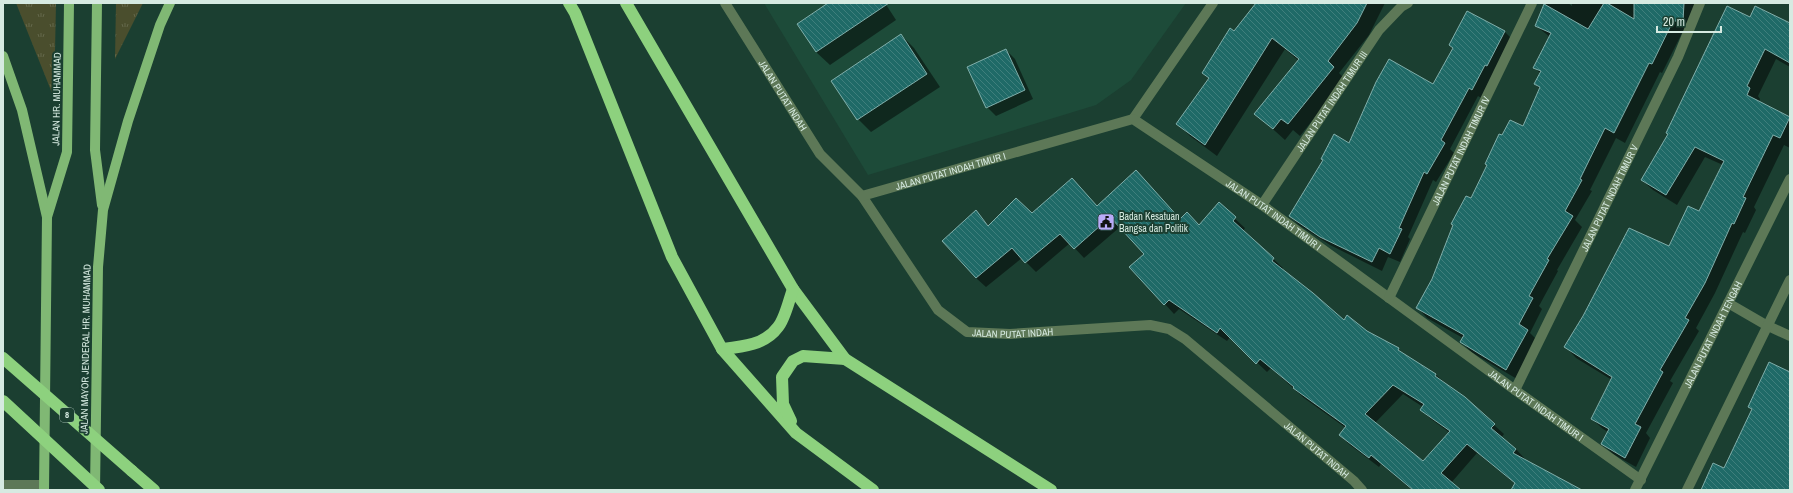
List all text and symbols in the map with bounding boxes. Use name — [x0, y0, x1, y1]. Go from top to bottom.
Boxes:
scale bar — [1657, 8, 1721, 34]
text: 20 m — [1663, 14, 1685, 30]
street label: JALAN PUTAT INDAH TIMUR III — [1294, 49, 1370, 154]
street label: JALAN HR. MUHAMMAD — [49, 52, 64, 146]
street label: JALAN PUTAT INDAH — [755, 58, 810, 133]
street label: JALAN PUTAT INDAH TIMUR IV — [1429, 94, 1493, 207]
street label: JALAN PUTAT INDAH TIMUR V — [1578, 142, 1641, 253]
street label: JALAN PUTAT INDAH TIMUR I — [894, 150, 1007, 193]
street label: JALAN PUTAT INDAH TIMUR I — [1223, 177, 1324, 253]
place label: Badan Kesatuan Bangsa dan Politik — [1119, 210, 1189, 235]
public building icon: Badan Kesatuan Bangsa dan Politik — [1096, 212, 1116, 232]
street label: JALAN MAYOR JENDERAL HR. MUHAMMAD — [78, 264, 93, 434]
street label: JALAN PUTAT INDAH TENGAH — [1681, 279, 1745, 390]
street label: JALAN PUTAT INDAH — [972, 325, 1054, 341]
street label: JALAN PUTAT INDAH TIMUR I — [1486, 367, 1586, 444]
road number: 8 — [60, 408, 74, 422]
street label: JALAN PUTAT INDAH — [1281, 419, 1352, 481]

